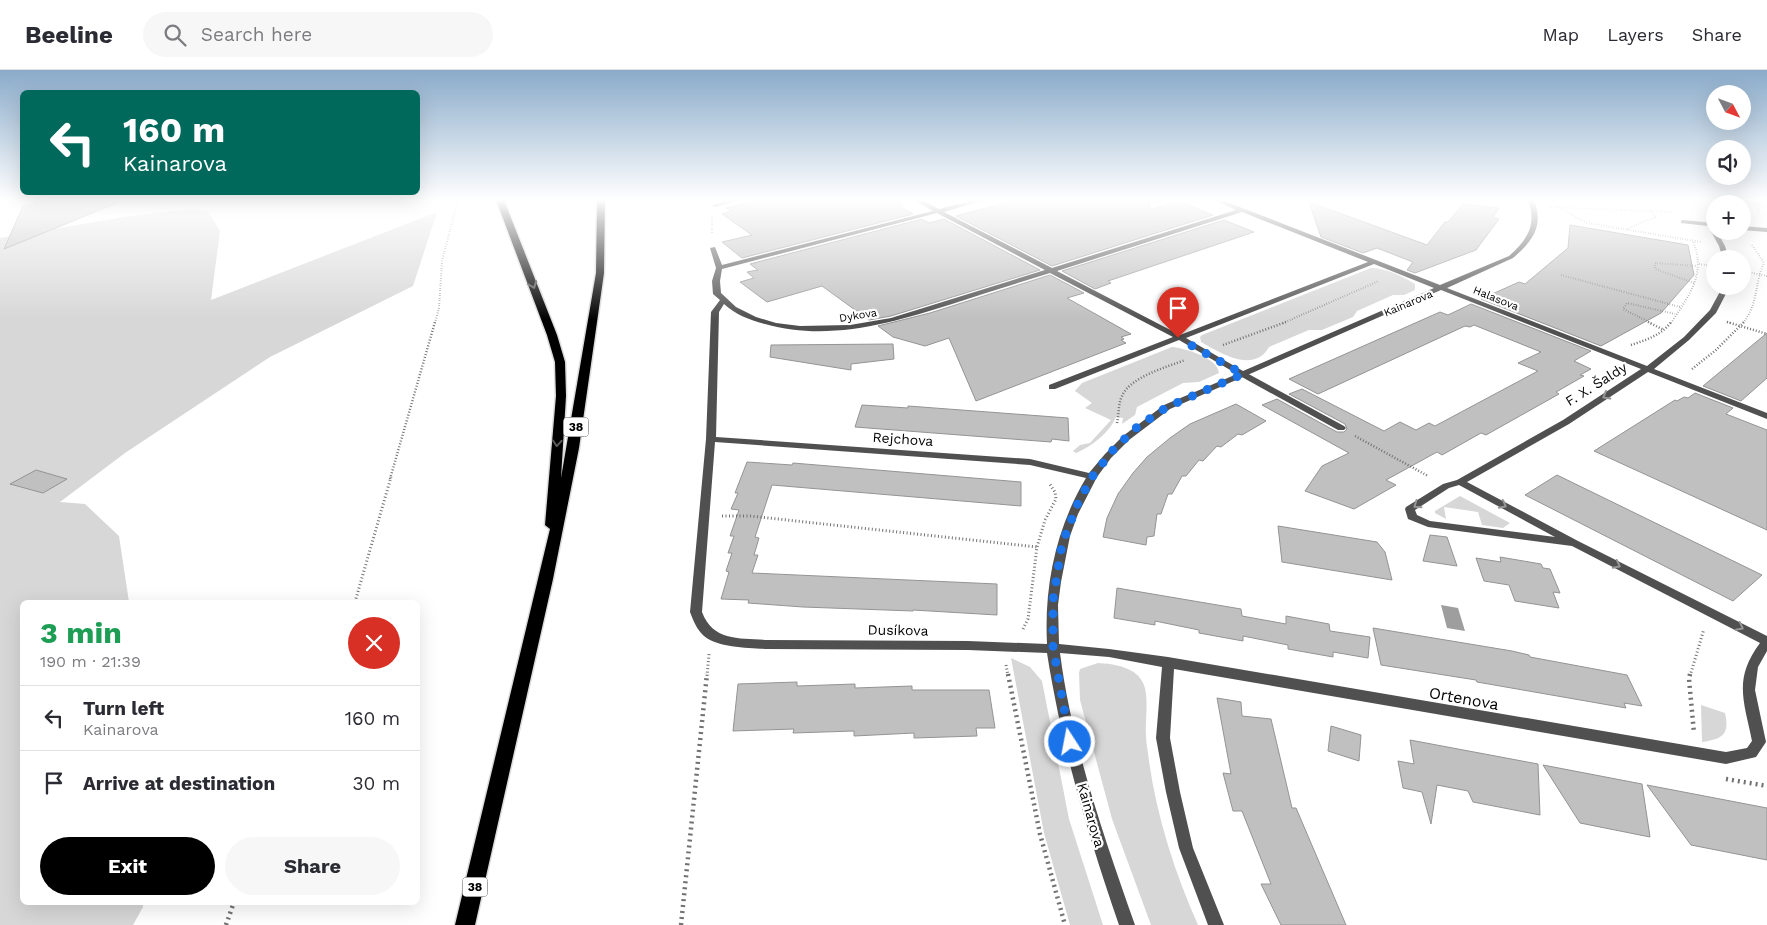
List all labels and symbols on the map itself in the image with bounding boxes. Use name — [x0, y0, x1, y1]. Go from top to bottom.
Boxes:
north arrow — [1706, 85, 1751, 130]
one-way arrow — [527, 280, 537, 289]
street label: Halasova — [1471, 283, 1521, 313]
pin — [1157, 287, 1199, 338]
street label: Kainarova — [1382, 287, 1435, 320]
street label: Dykova — [838, 306, 878, 325]
street label: F. X. Šaldy — [1562, 358, 1630, 409]
one-way arrow — [1603, 390, 1612, 400]
road number: 38 — [564, 418, 588, 437]
street label: Rejchova — [872, 429, 934, 449]
one-way arrow — [552, 439, 563, 447]
one-way arrow — [1413, 499, 1423, 508]
one-way arrow — [1497, 499, 1506, 509]
one-way arrow — [1612, 559, 1621, 569]
street label: Dusíkova — [867, 621, 929, 639]
one-way arrow — [1734, 621, 1743, 631]
street label: Ortenova — [1428, 683, 1500, 714]
position arrow — [1043, 715, 1095, 767]
street label: Kainarova — [1074, 781, 1108, 849]
road number: 38 — [462, 878, 488, 896]

